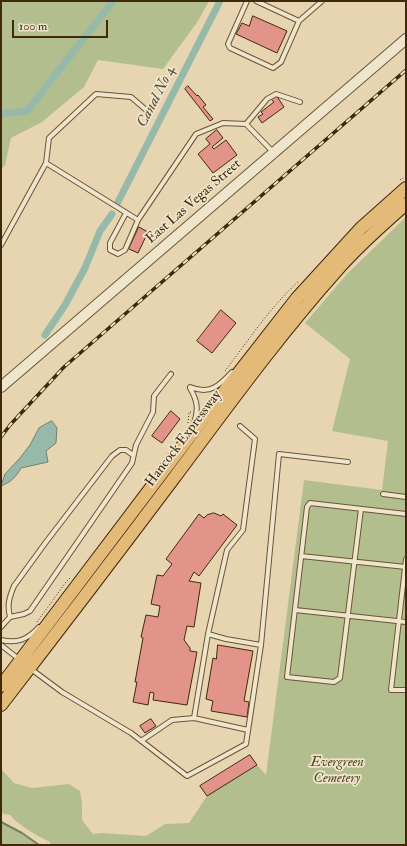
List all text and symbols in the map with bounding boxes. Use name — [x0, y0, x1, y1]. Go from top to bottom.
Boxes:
scale bar — [14, 12, 110, 38]
text: 100 m — [19, 19, 47, 34]
water label: Canal No 4 — [134, 63, 180, 131]
street label: East Las Vegas Street — [143, 156, 245, 248]
street label: Hancock Expressway — [142, 387, 226, 491]
park label: Evergreen Cemetery — [310, 755, 364, 788]

